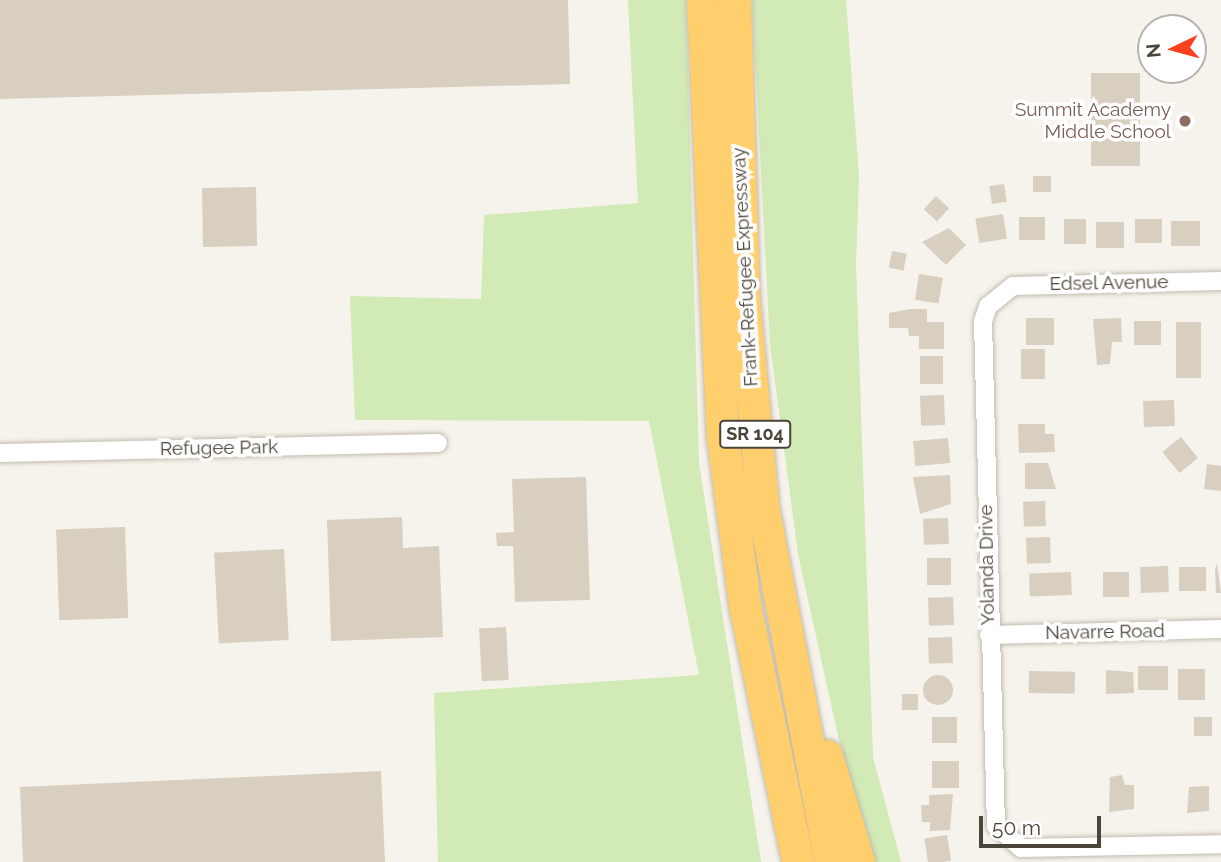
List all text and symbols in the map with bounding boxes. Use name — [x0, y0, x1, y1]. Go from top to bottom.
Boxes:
north arrow — [1137, 14, 1207, 84]
text: N — [1141, 42, 1165, 59]
place label: Summit Academy Middle School — [1014, 99, 1171, 143]
marker: Summit Academy Middle School — [1177, 113, 1193, 129]
street label: Frank-Refugee Expressway — [727, 147, 763, 387]
street label: Edsel Avenue — [1049, 271, 1169, 295]
road number: SR 104 — [718, 420, 792, 448]
street label: Refugee Park — [160, 436, 278, 460]
street label: Yolanda Drive — [975, 504, 999, 626]
street label: Navarre Road — [1045, 620, 1165, 644]
scale bar — [983, 802, 1106, 846]
text: 50 m — [992, 815, 1041, 840]

